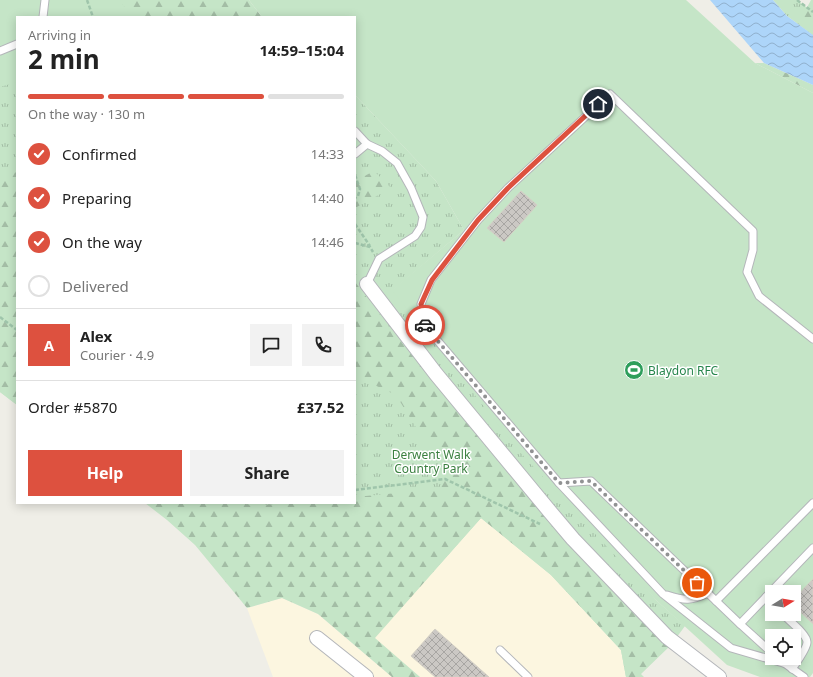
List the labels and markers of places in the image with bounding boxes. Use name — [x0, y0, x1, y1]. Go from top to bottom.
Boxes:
pin — [581, 87, 615, 121]
sports icon: Blaydon RFC — [623, 359, 645, 381]
place label: Blaydon RFC — [648, 362, 719, 379]
pin — [680, 566, 714, 600]

